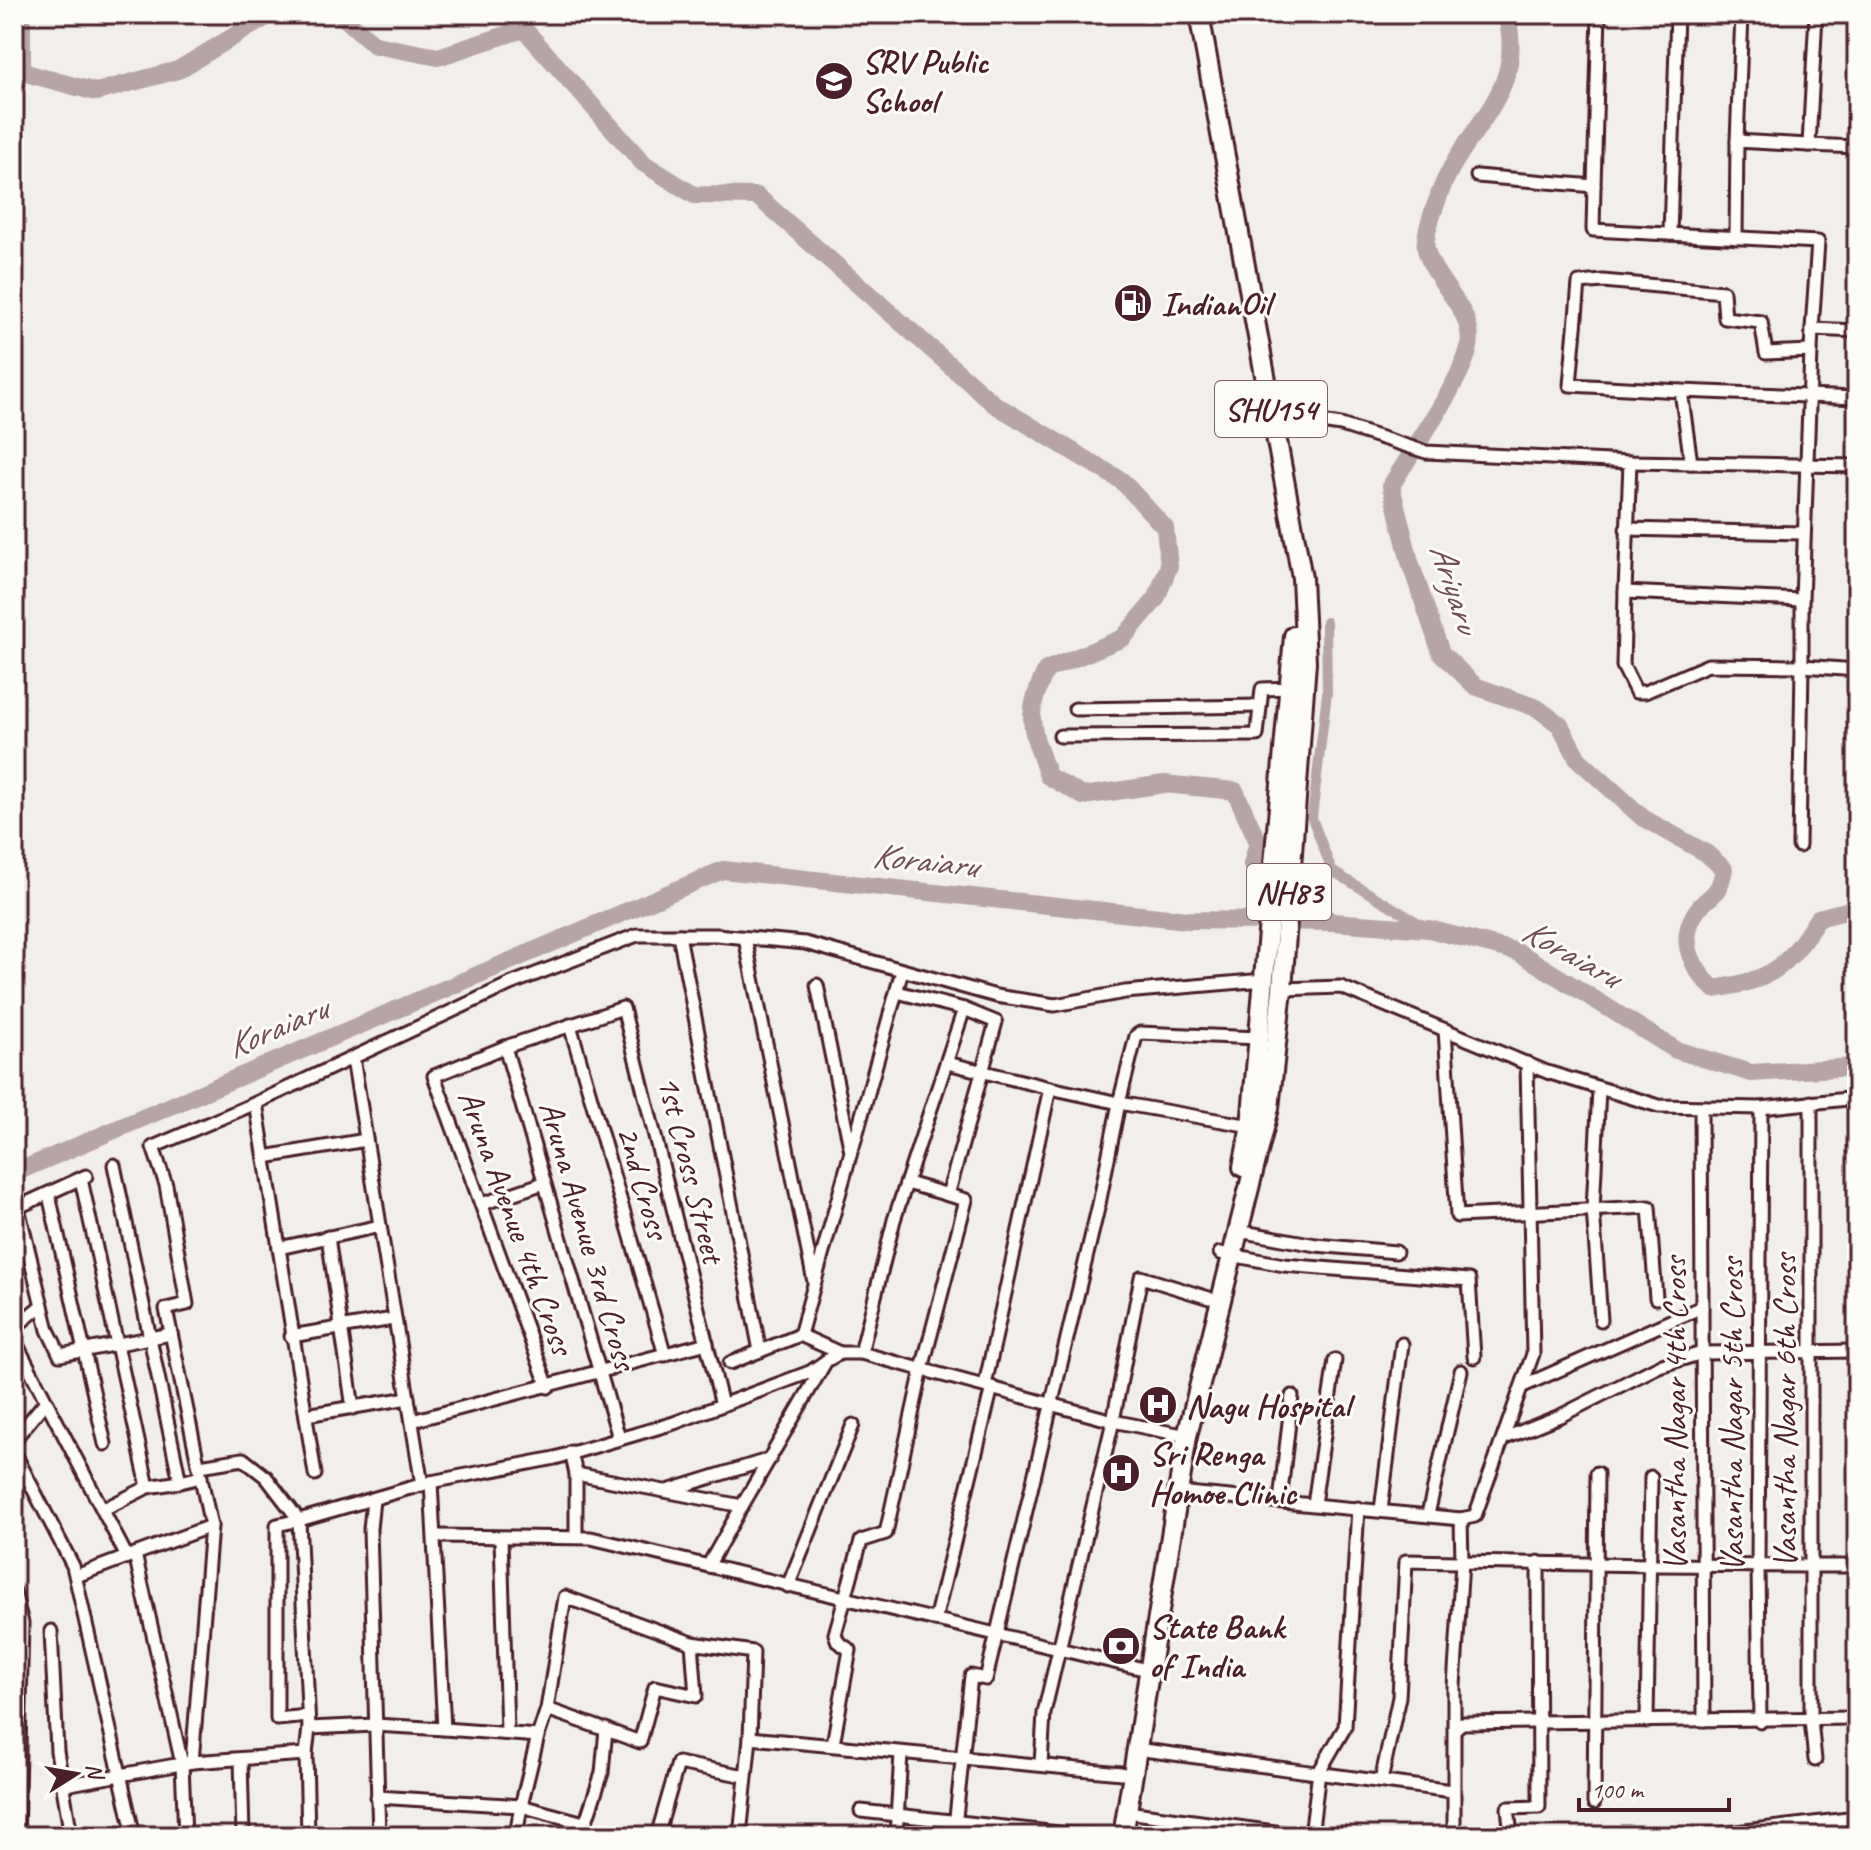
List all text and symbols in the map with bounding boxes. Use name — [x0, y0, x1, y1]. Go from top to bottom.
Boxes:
place label: SRV Public School — [862, 40, 989, 122]
school or university icon: SRV Public School — [813, 60, 855, 102]
fuel station icon: IndianOil — [1112, 282, 1154, 324]
place label: IndianOil — [1161, 282, 1277, 325]
road number: SHU154 — [1215, 381, 1327, 437]
water label: Ariyaru — [1419, 537, 1492, 642]
water label: Koraiaru — [870, 832, 985, 889]
road number: NH83 — [1247, 864, 1331, 920]
water label: Koraiaru — [1514, 907, 1634, 1001]
water label: Koraiaru — [219, 983, 339, 1069]
street label: 1st Cross Street — [647, 1071, 736, 1271]
street label: Aruna Avenue 4th Cross — [449, 1084, 585, 1363]
street label: Aruna Avenue 3rd Cross — [530, 1096, 648, 1377]
street label: 2nd Cross — [607, 1121, 681, 1246]
street label: Vasantha Nagar 6th Cross — [1763, 1251, 1806, 1568]
street label: Vasantha Nagar 4th Cross — [1653, 1254, 1696, 1571]
street label: Vasantha Nagar 5th Cross — [1710, 1255, 1753, 1572]
hospital icon: Nagu Hospital — [1137, 1384, 1179, 1426]
place label: Nagu Hospital — [1186, 1384, 1356, 1427]
place label: Sri Renga Homoe Clinic — [1149, 1432, 1298, 1514]
hospital icon: Sri Renga Homoe Clinic — [1100, 1452, 1142, 1494]
place label: State Bank of India — [1149, 1605, 1287, 1687]
bank icon: State Bank of India — [1100, 1625, 1142, 1667]
north arrow — [36, 1734, 116, 1814]
text: N — [80, 1761, 110, 1783]
scale bar — [1579, 1762, 1729, 1812]
text: 100 m — [1591, 1775, 1645, 1805]

